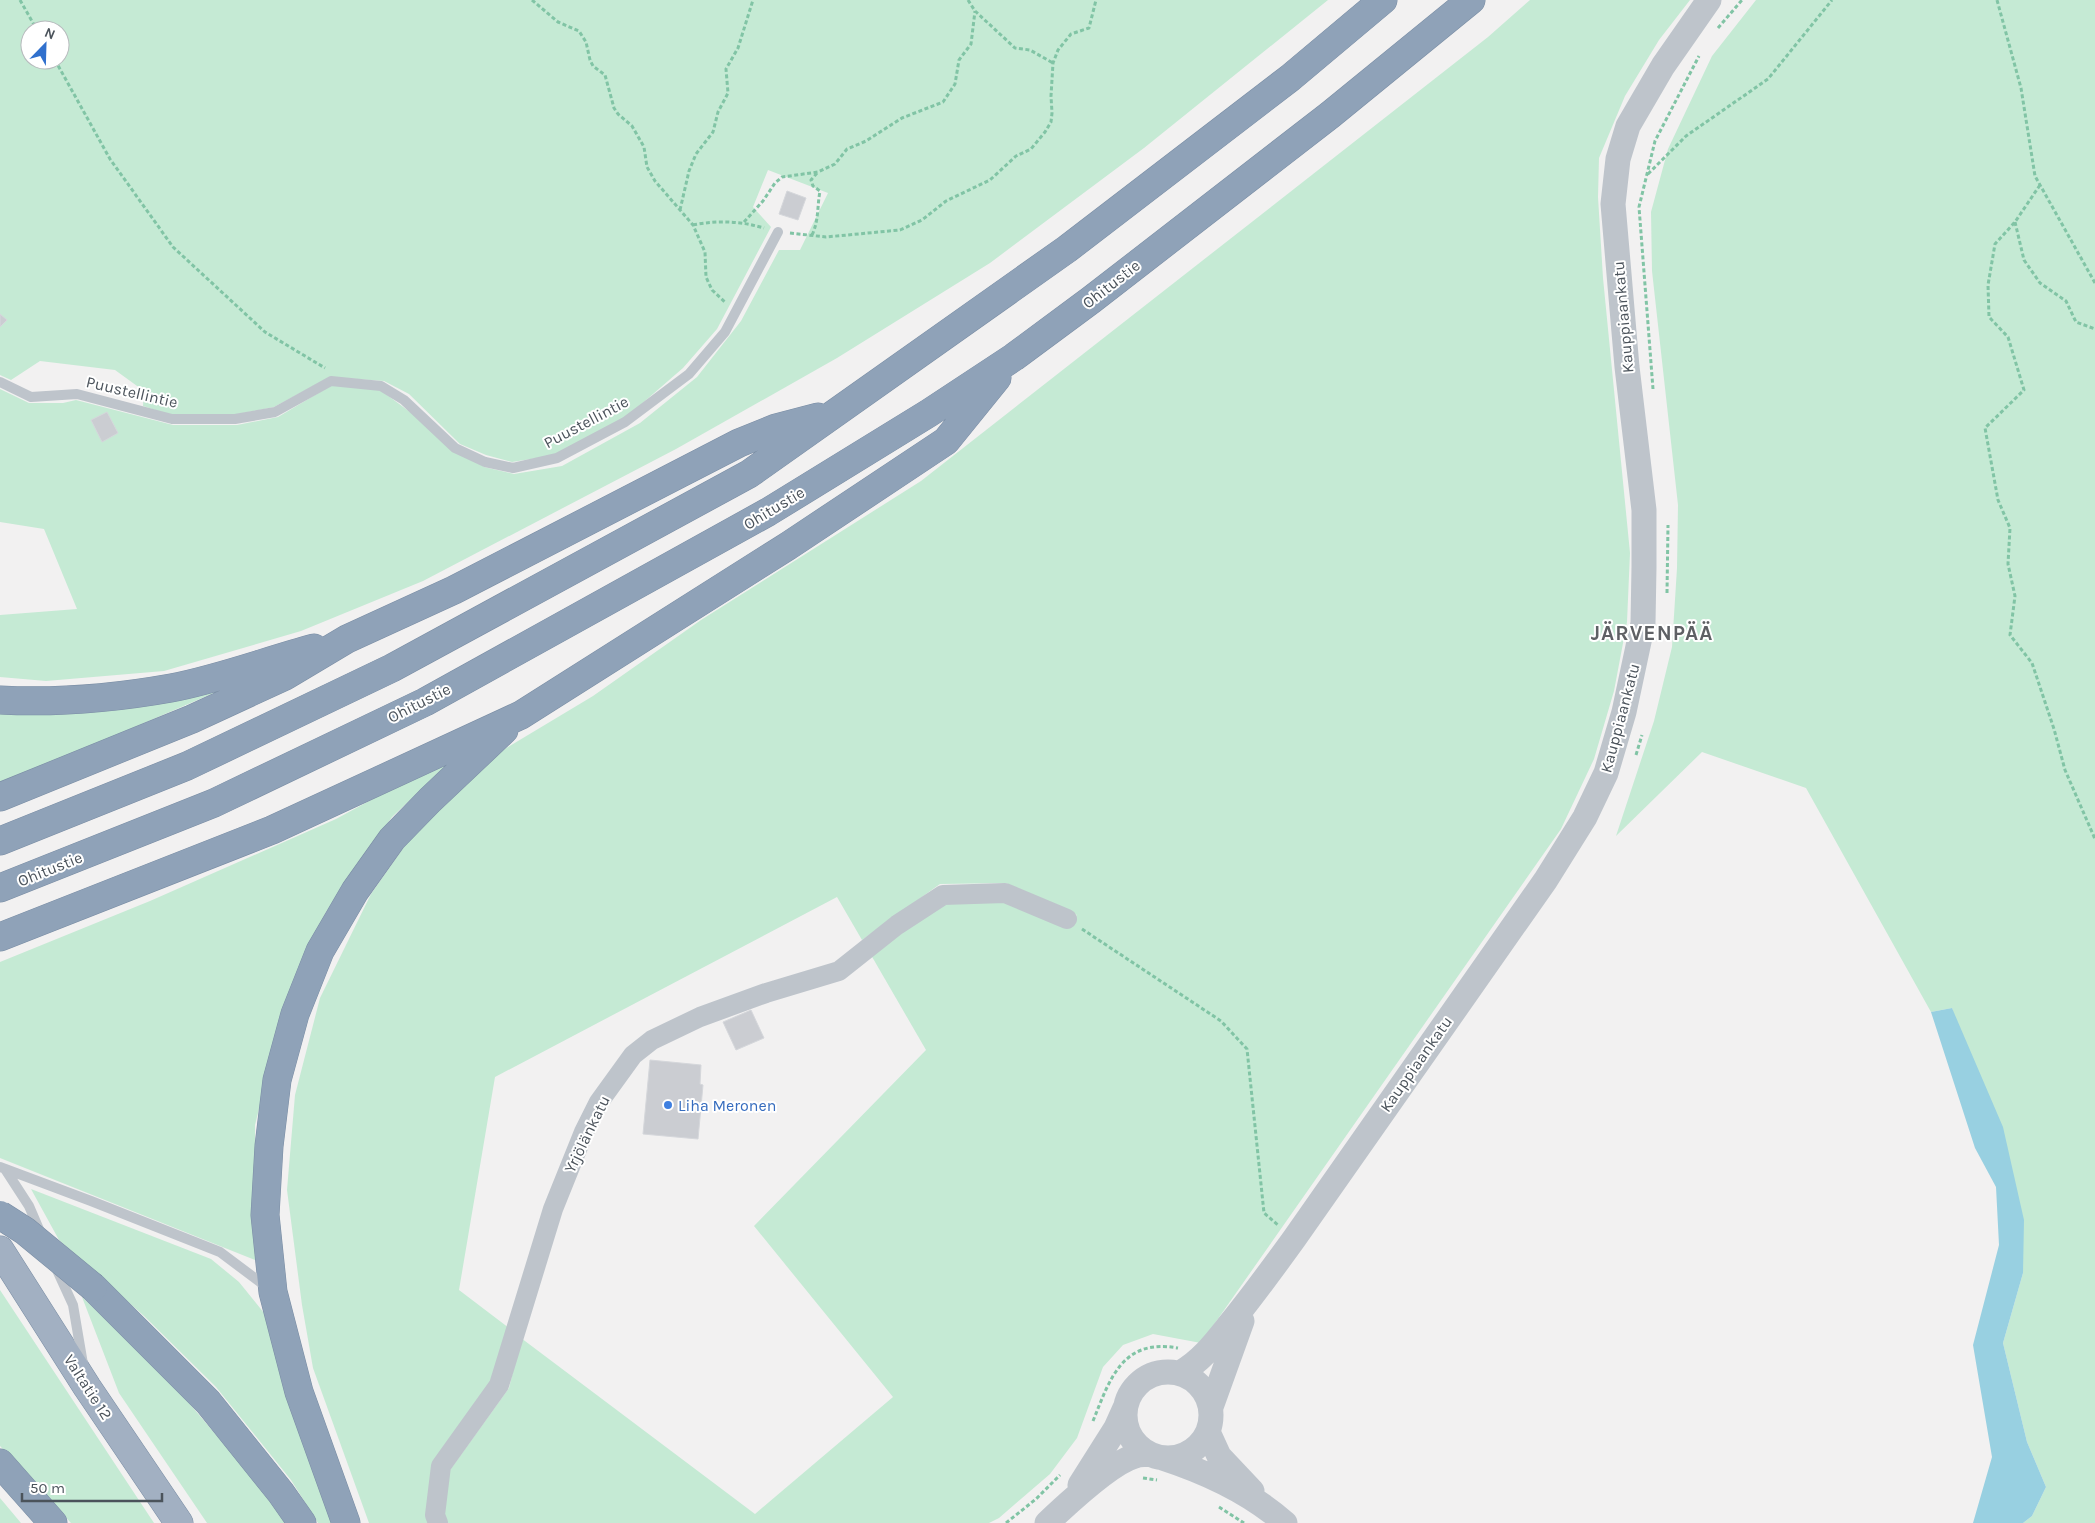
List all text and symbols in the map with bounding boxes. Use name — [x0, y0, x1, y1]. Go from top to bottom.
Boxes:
north arrow — [20, 20, 70, 70]
text: N — [42, 24, 58, 43]
street label: Ohitustie — [1078, 256, 1144, 312]
street label: Kauppiaankatu — [1609, 260, 1637, 374]
street label: Puustellintie — [84, 372, 180, 412]
street label: Puustellintie — [540, 392, 632, 452]
street label: Ohitustie — [740, 482, 808, 534]
district label: JÄRVENPÄÄ — [1591, 621, 1713, 645]
street label: Kauppiaankatu — [1596, 661, 1644, 775]
street label: Ohitustie — [384, 679, 454, 727]
street label: Ohitustie — [15, 847, 85, 891]
street label: Kauppiaankatu — [1376, 1012, 1456, 1116]
street label: Yrjölänkatu — [560, 1092, 614, 1176]
place label: Liha Meronen — [678, 1096, 776, 1115]
marker: Liha Meronen — [662, 1099, 674, 1111]
street label: Valtatie 12 — [60, 1351, 116, 1423]
scale bar — [22, 1470, 162, 1502]
text: 50 m — [30, 1479, 65, 1497]

